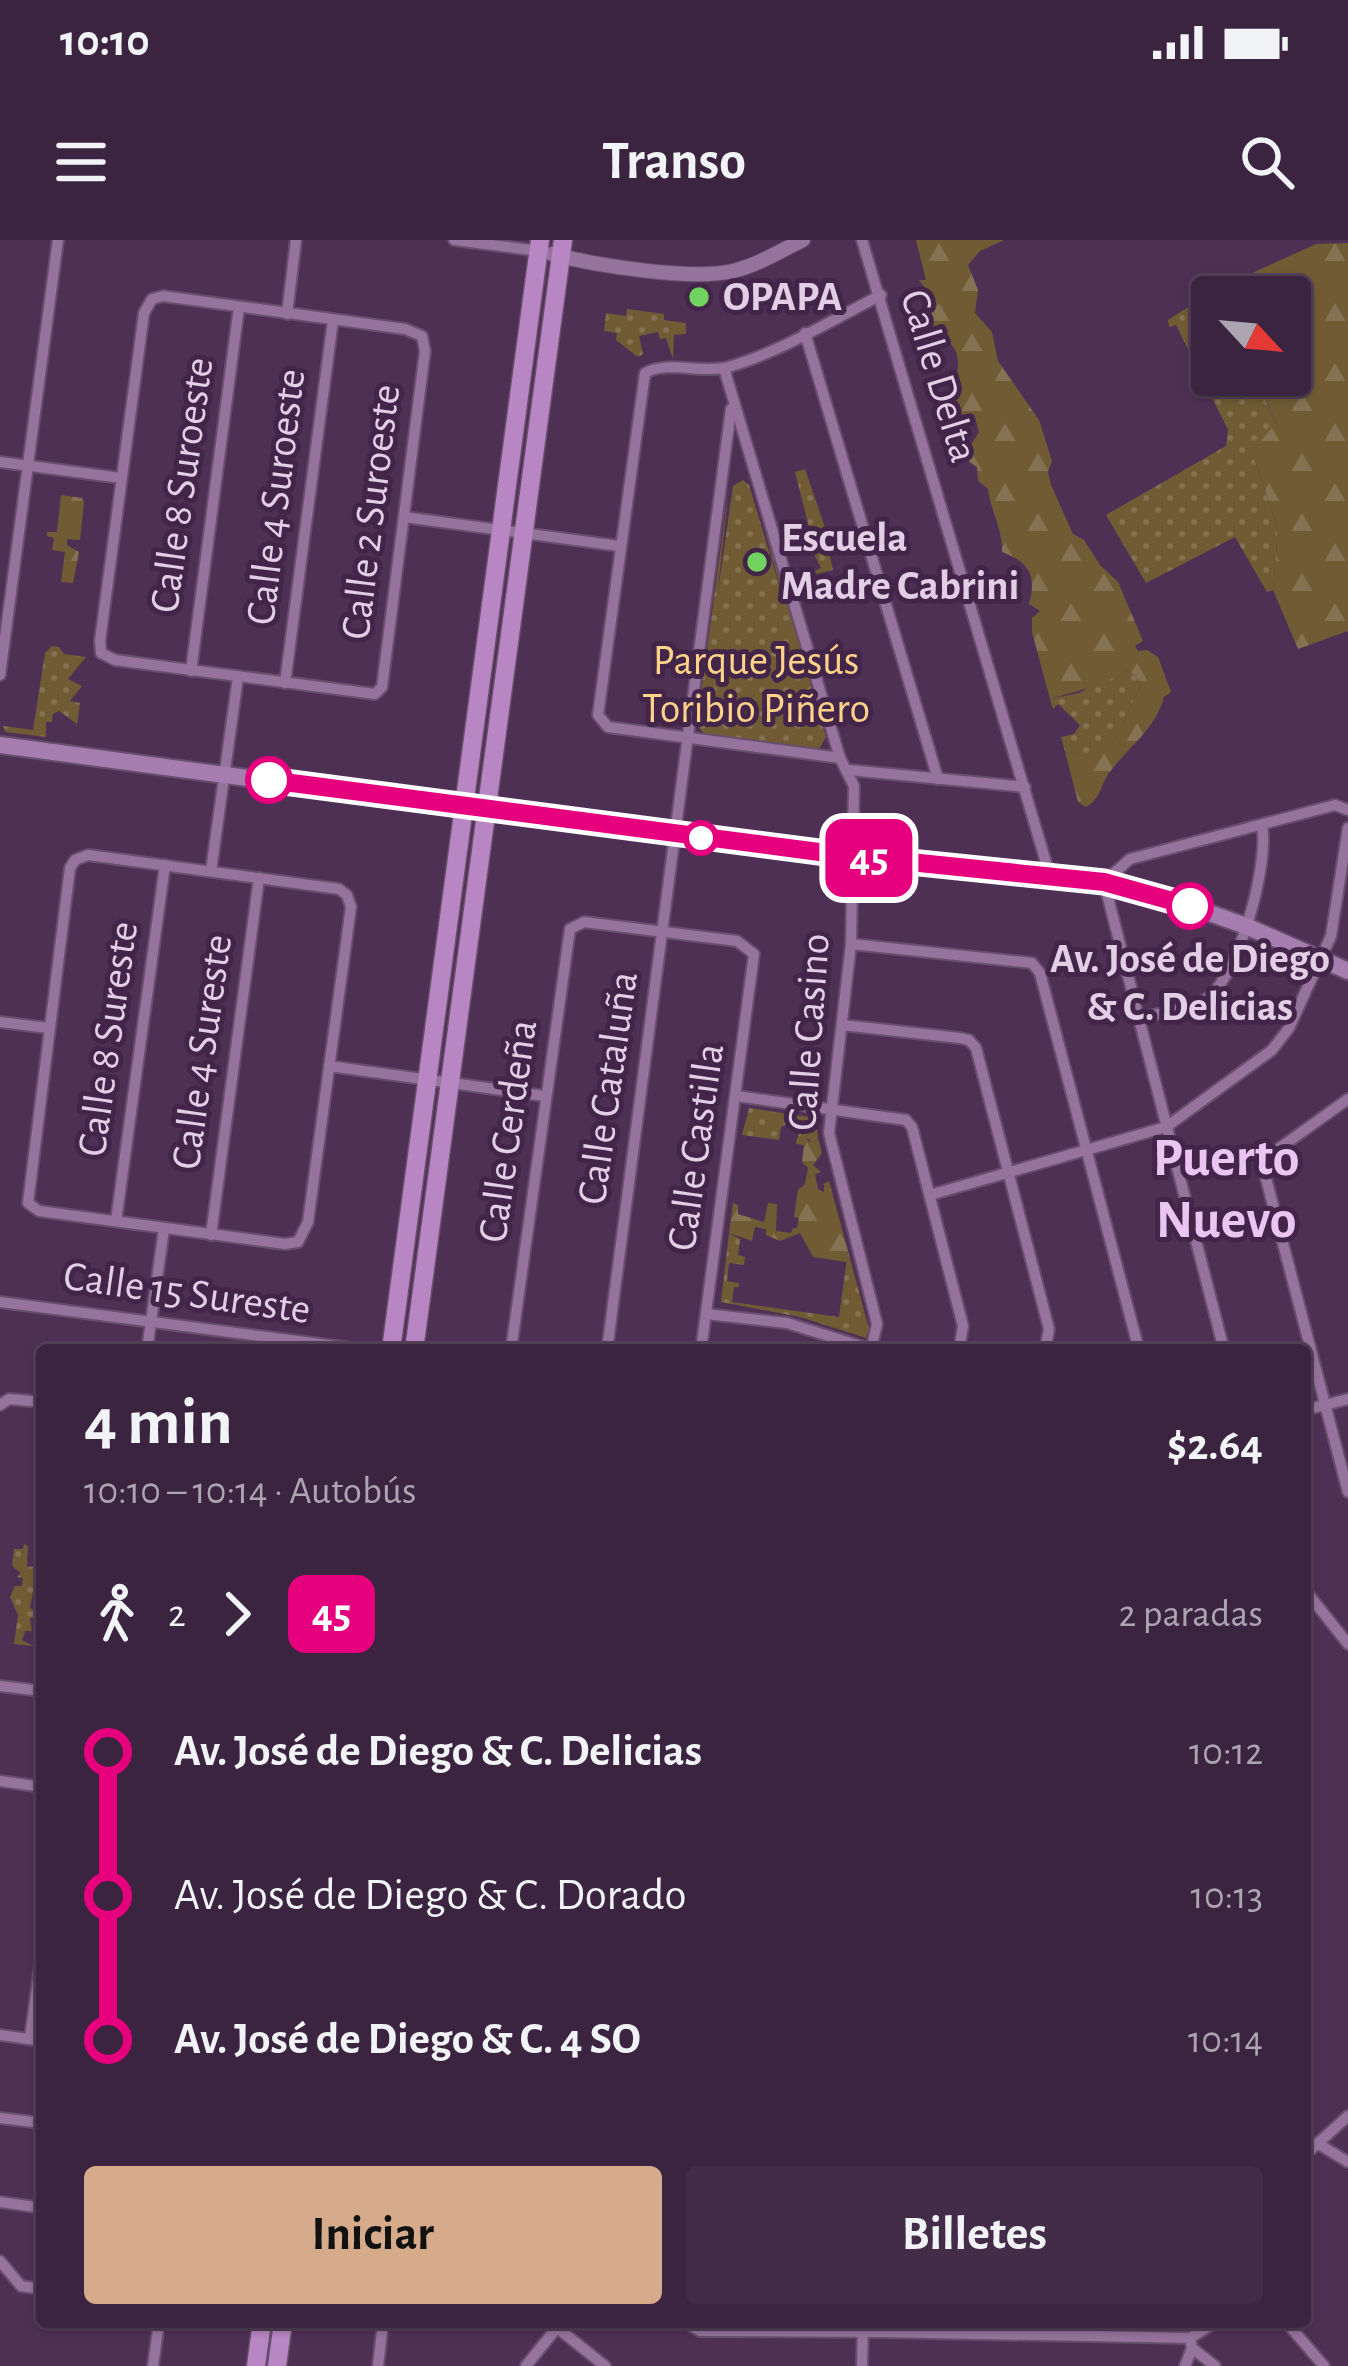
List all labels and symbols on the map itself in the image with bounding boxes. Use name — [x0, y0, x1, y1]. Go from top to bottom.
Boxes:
place label: OPAPA — [723, 276, 842, 318]
north arrow — [1191, 276, 1311, 396]
marker: OPAPA — [686, 284, 712, 310]
street label: Calle Delta — [893, 285, 985, 467]
street label: Calle 8 Suroeste — [143, 355, 221, 615]
street label: Calle 4 Suroeste — [239, 367, 313, 627]
street label: Calle 2 Suroeste — [335, 382, 407, 642]
place label: Escuela Madre Cabrini — [781, 517, 1020, 607]
marker: Escuela Madre Cabrini — [744, 549, 770, 575]
park label: Parque Jesús Toribio Piñero — [642, 640, 870, 730]
unlabelled marker — [247, 758, 291, 802]
line badge: 45 — [815, 819, 923, 897]
unlabelled marker — [685, 822, 717, 854]
marker: Av. José de Diego & C. Delicias — [1168, 884, 1212, 928]
street label: Calle 8 Sureste — [71, 919, 145, 1159]
street label: Calle 4 Sureste — [165, 932, 239, 1172]
street label: Calle Casino — [781, 932, 837, 1132]
place label: Av. José de Diego & C. Delicias — [1050, 938, 1330, 1028]
street label: Calle Cataluña — [571, 969, 645, 1207]
street label: Calle Cerdeña — [472, 1017, 544, 1245]
street label: Calle Castilla — [661, 1041, 731, 1253]
district label: Puerto Nuevo — [1153, 1132, 1299, 1248]
street label: Calle 15 Sureste — [61, 1255, 313, 1331]

